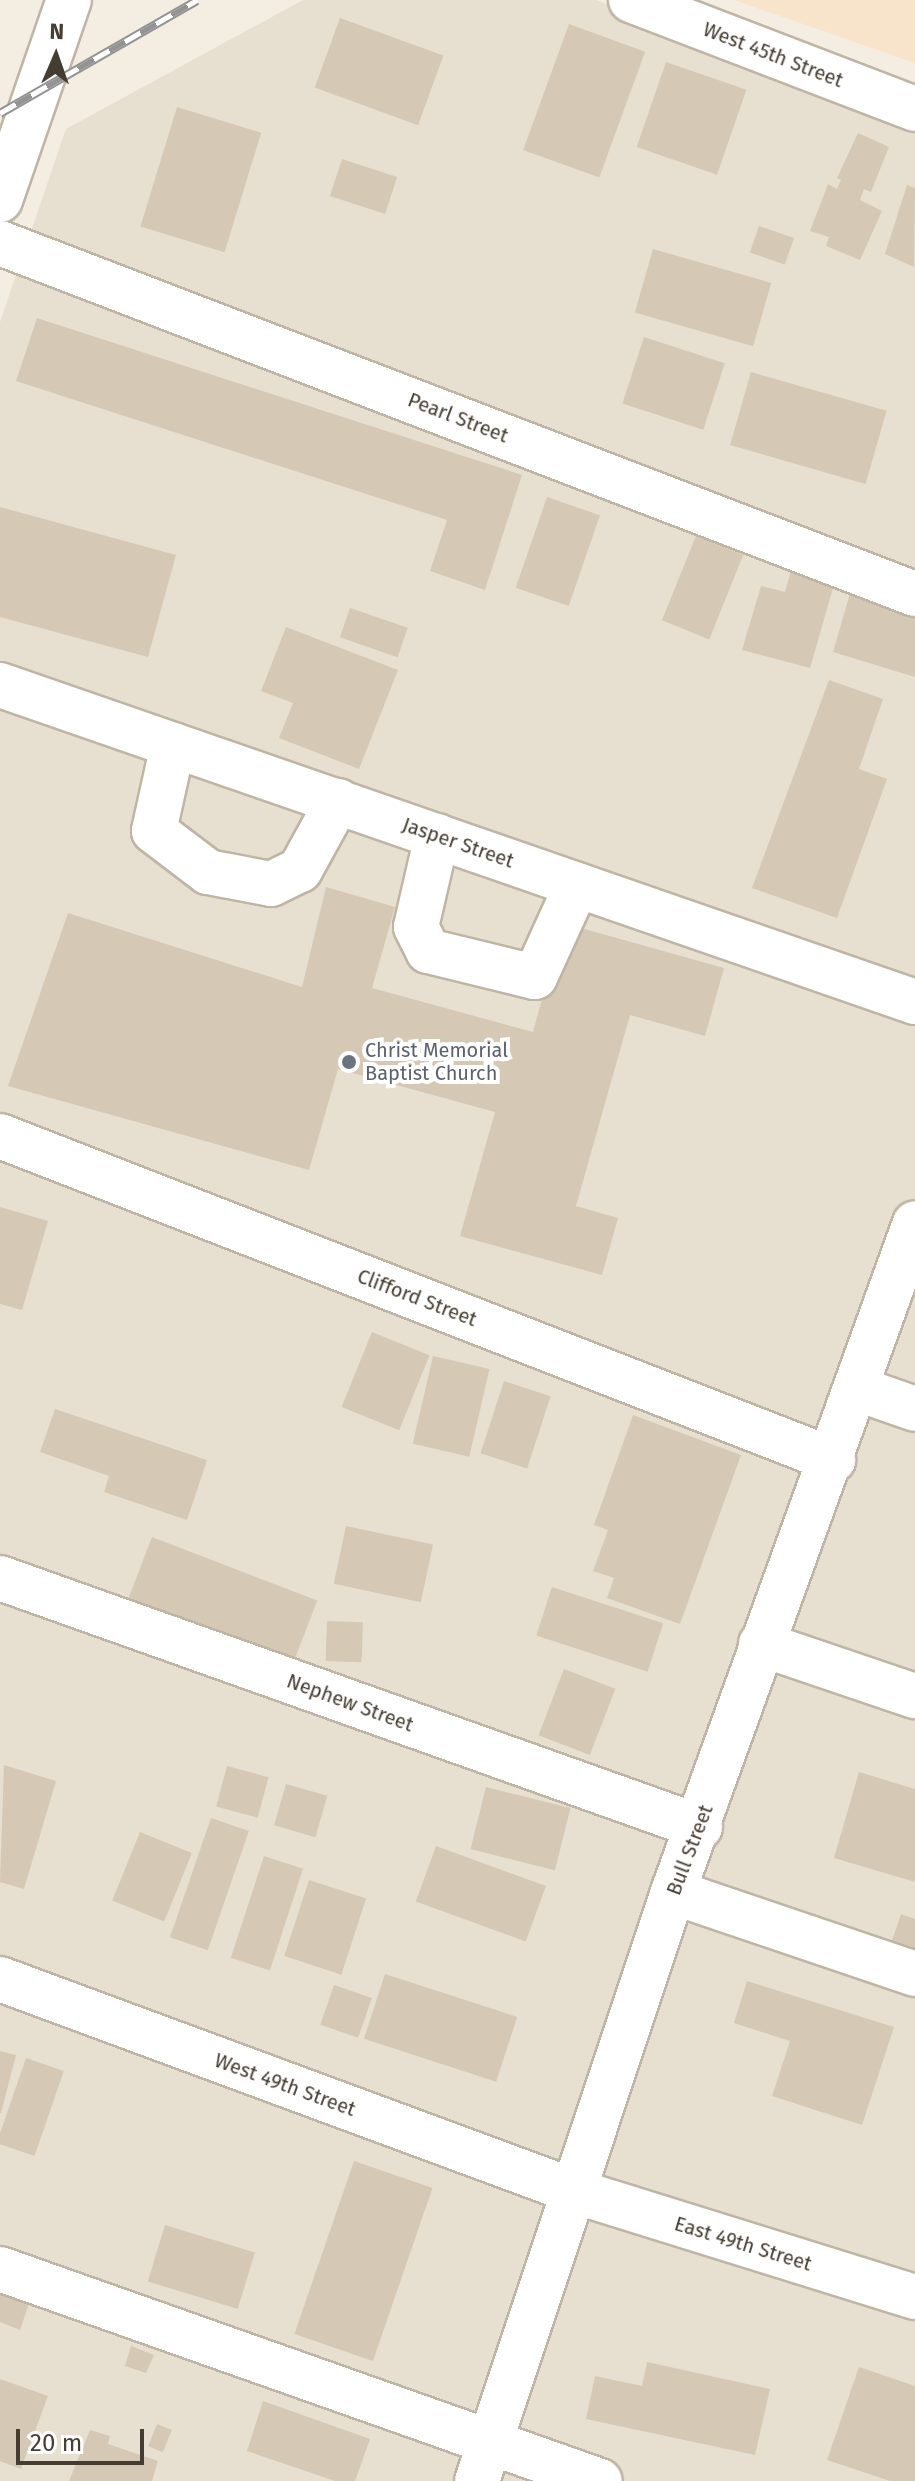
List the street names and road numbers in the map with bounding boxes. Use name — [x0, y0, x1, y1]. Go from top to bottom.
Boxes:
street label: West 45th Street — [700, 17, 846, 93]
street label: Pearl Street — [404, 388, 512, 448]
street label: Jasper Street — [399, 813, 517, 873]
street label: Clifford Street — [354, 1264, 480, 1332]
street label: Nephew Street — [283, 1669, 417, 1737]
street label: Bull Street — [662, 1801, 718, 1899]
street label: West 49th Street — [211, 2048, 359, 2122]
street label: East 49th Street — [671, 2212, 815, 2276]

